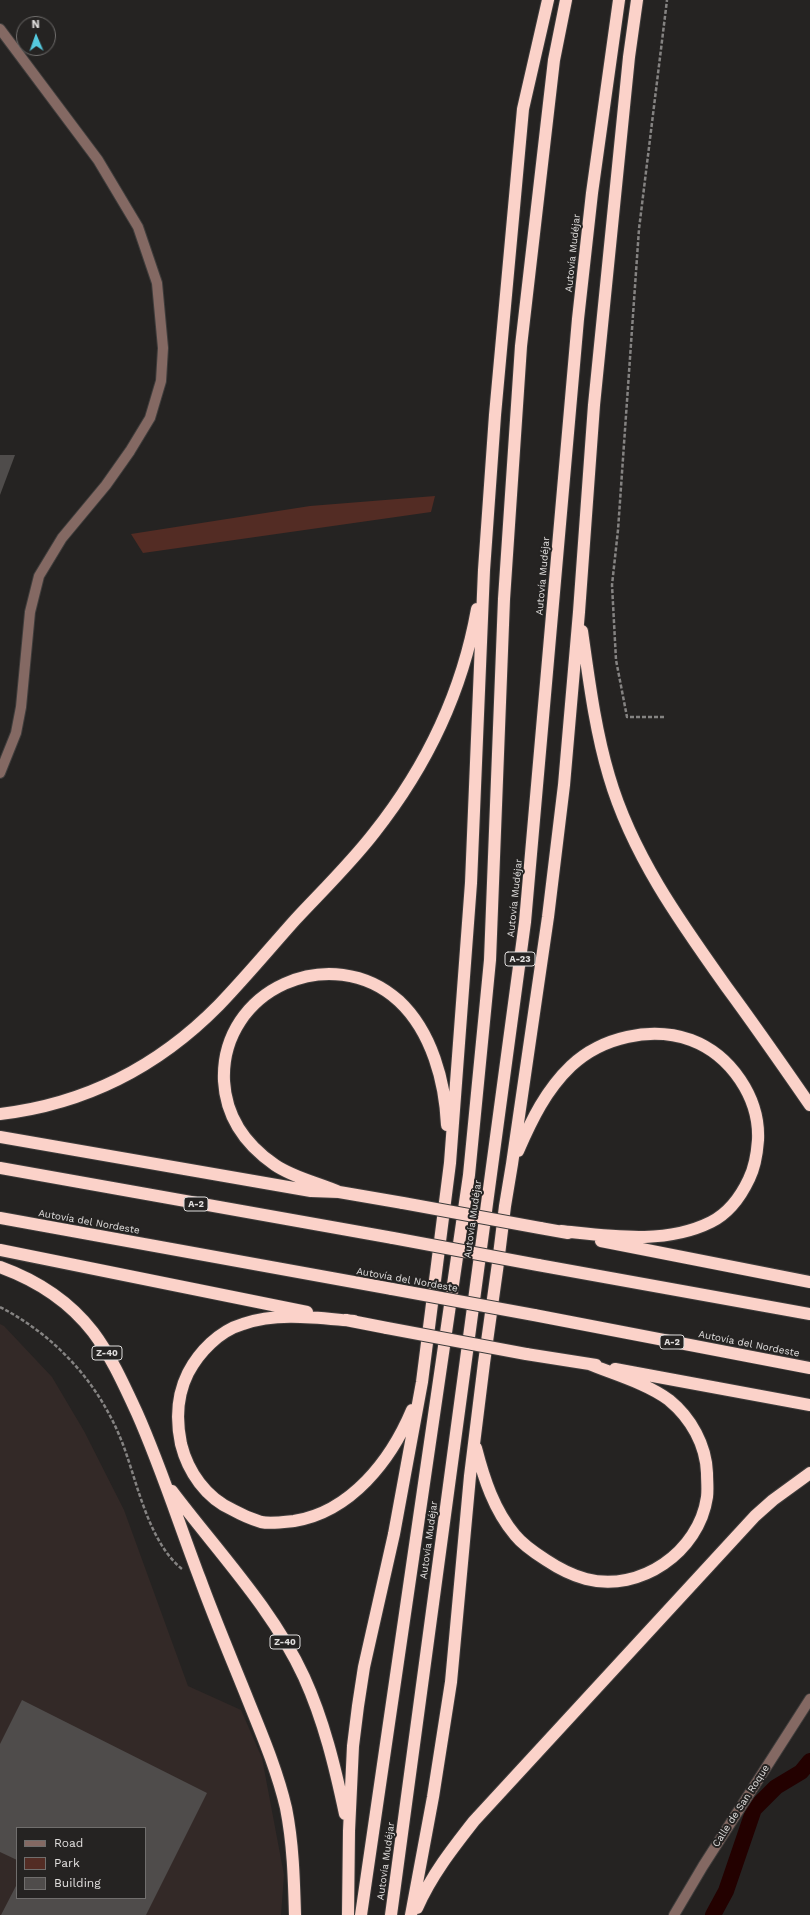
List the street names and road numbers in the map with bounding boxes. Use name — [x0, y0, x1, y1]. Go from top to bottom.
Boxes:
street label: Autovía Mudéjar — [563, 213, 583, 293]
street label: Autovía Mudéjar — [534, 536, 552, 616]
street label: Autovía Mudéjar — [505, 858, 525, 938]
road number: A-23 — [505, 952, 535, 966]
street label: Autovía Mudéjar — [462, 1179, 484, 1259]
road number: A-2 — [184, 1197, 208, 1211]
street label: Autovía del Nordeste — [37, 1207, 141, 1237]
street label: Autovía del Nordeste — [355, 1265, 459, 1295]
street label: Autovía del Nordeste — [697, 1328, 801, 1360]
road number: A-2 — [660, 1335, 684, 1349]
road number: Z-40 — [92, 1346, 122, 1360]
street label: Autovía Mudéjar — [418, 1500, 440, 1580]
road number: Z-40 — [270, 1635, 300, 1649]
street label: Calle de San Roque — [710, 1763, 772, 1849]
street label: Autovía Mudéjar — [375, 1821, 397, 1901]

